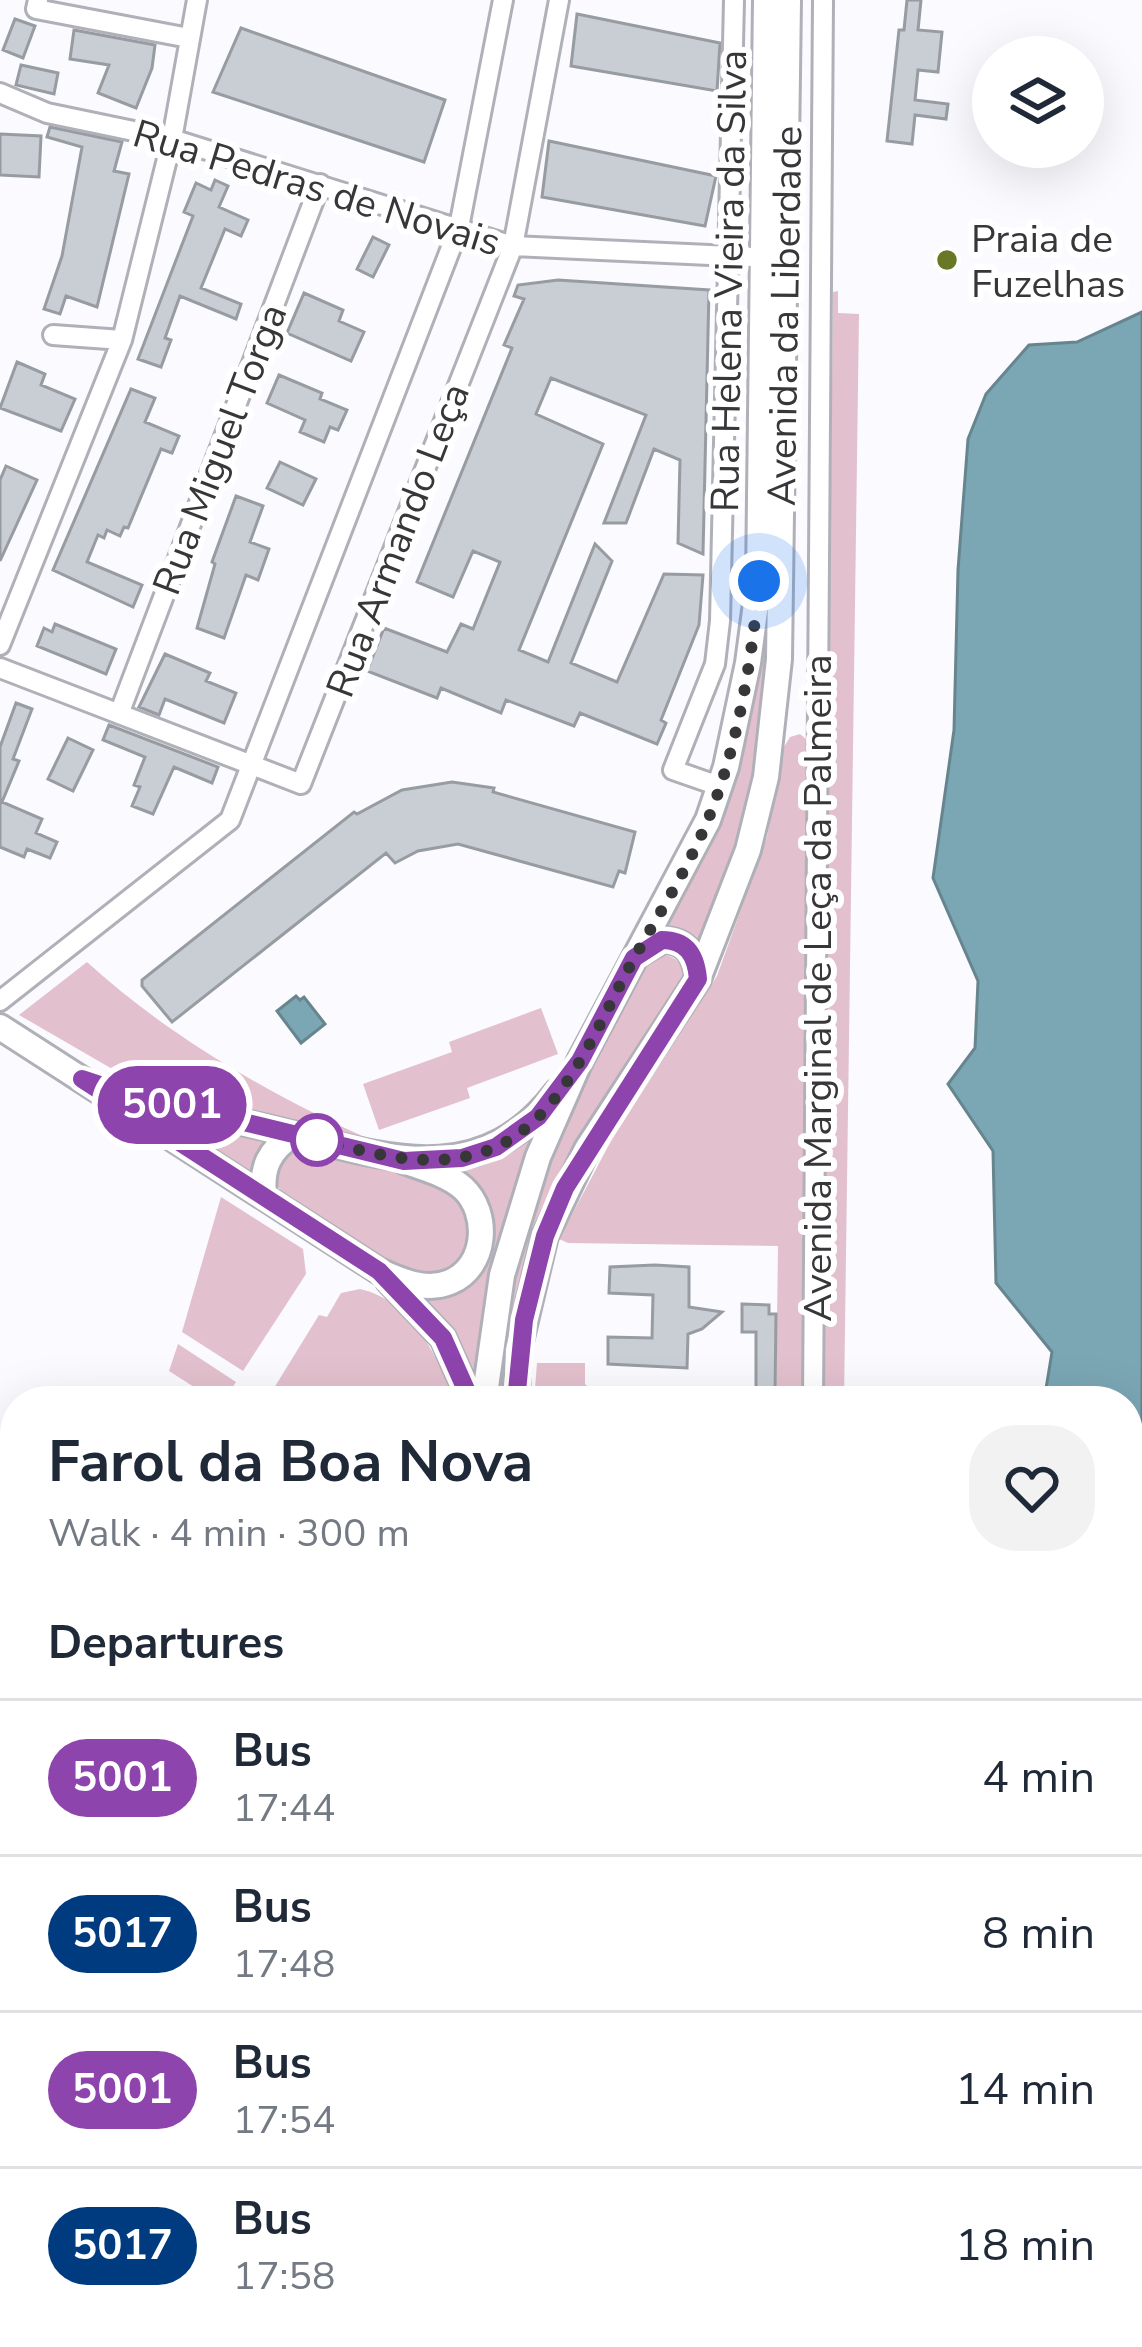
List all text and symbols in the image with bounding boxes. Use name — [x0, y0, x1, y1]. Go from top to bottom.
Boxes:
map controls — [972, 36, 1104, 168]
button: layers — [972, 36, 1104, 168]
street label: Rua Helena Vieira da Silva — [699, 50, 760, 513]
street label: Rua Pedras de Novais — [127, 107, 507, 269]
street label: Avenida da Liberdade — [756, 125, 815, 507]
place label: Praia de Fuzelhas — [971, 213, 1125, 311]
marker: Praia de Fuzelhas — [934, 247, 960, 273]
street label: Rua Miguel Torga — [141, 296, 300, 603]
street label: Rua Armando Leça — [314, 376, 483, 705]
your location — [729, 551, 789, 611]
street label: Avenida Marginal de Leça da Palmeira — [792, 654, 845, 1322]
line badge: 5001 — [88, 1066, 256, 1144]
text: 5001 — [122, 1076, 222, 1133]
unlabelled marker — [292, 1115, 342, 1165]
text: Farol da Boa Nova — [48, 1423, 533, 1501]
button: heart — [969, 1425, 1095, 1551]
text: Walk · 4 min · 300 m — [48, 1507, 410, 1560]
text: Departures — [48, 1613, 284, 1674]
text: Bus — [233, 1721, 312, 1782]
text: 4 min — [982, 1747, 1095, 1808]
text: 5001 — [72, 1749, 173, 1806]
text: 17:44 — [233, 1782, 335, 1835]
text: Bus — [233, 1877, 312, 1938]
text: 8 min — [982, 1903, 1095, 1964]
text: 5017 — [72, 1905, 173, 1962]
text: 17:48 — [233, 1938, 335, 1991]
text: Bus — [233, 2033, 312, 2094]
text: 14 min — [955, 2059, 1095, 2120]
text: 5001 — [72, 2061, 173, 2118]
text: 17:54 — [233, 2094, 335, 2147]
text: Bus — [233, 2189, 312, 2250]
text: 18 min — [955, 2215, 1095, 2276]
text: 5017 — [72, 2217, 173, 2274]
text: 17:58 — [233, 2250, 335, 2303]

